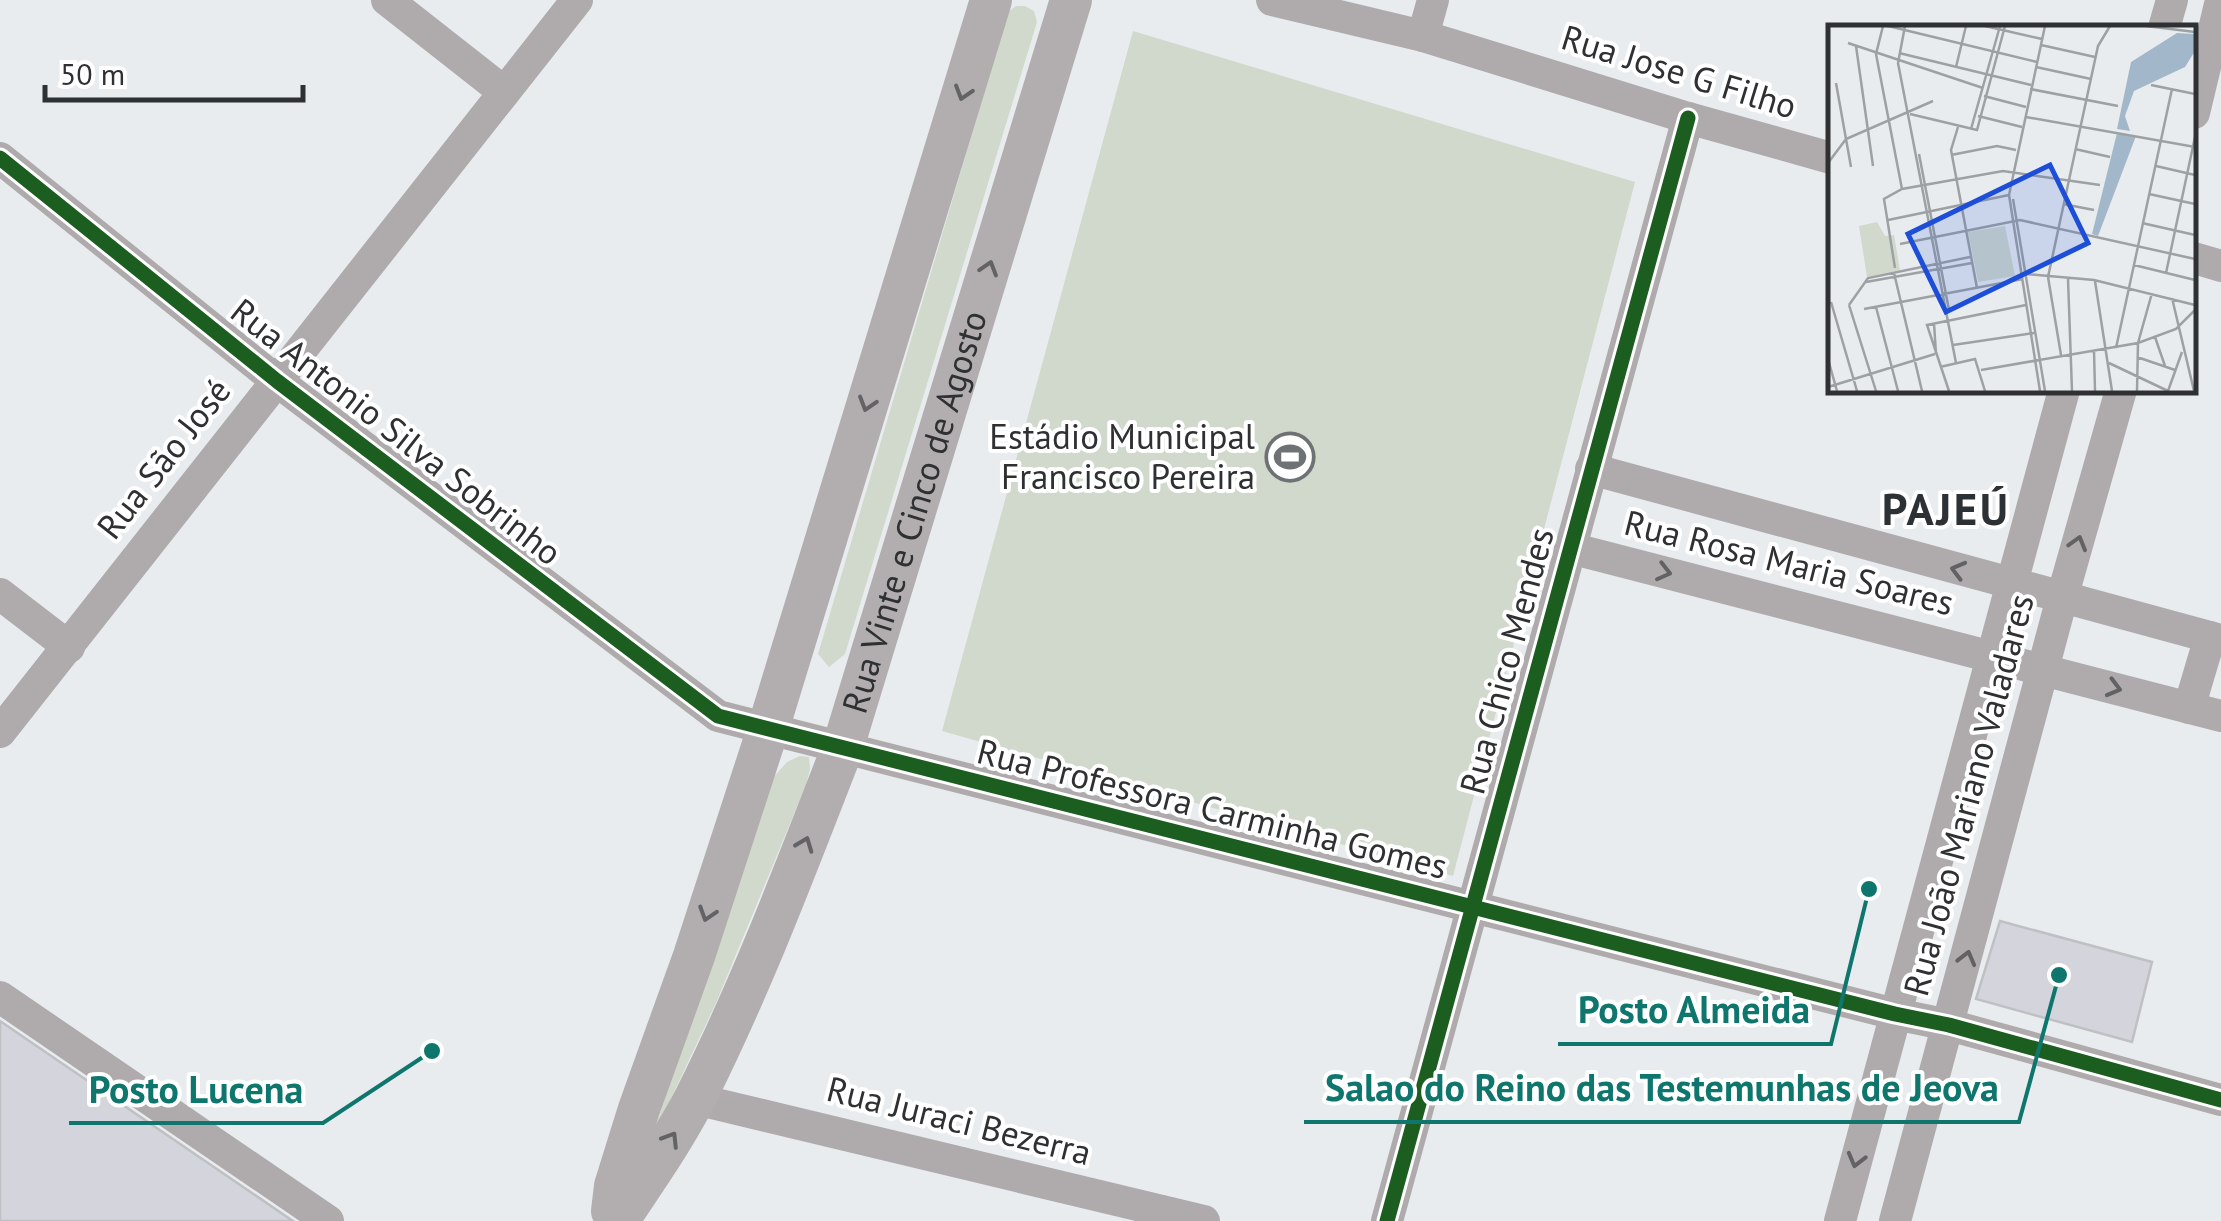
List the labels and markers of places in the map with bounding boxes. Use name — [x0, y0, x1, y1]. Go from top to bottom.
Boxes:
place label: Estádio Municipal Francisco Pereira — [989, 413, 1255, 499]
sports icon: Estádio Municipal Francisco Pereira — [1264, 431, 1316, 483]
callout: Posto Almeida — [1558, 976, 1831, 1044]
callout: Salao do Reino das Testemunhas de Jeova — [1304, 1054, 2019, 1122]
callout: Posto Lucena — [69, 1055, 323, 1123]

